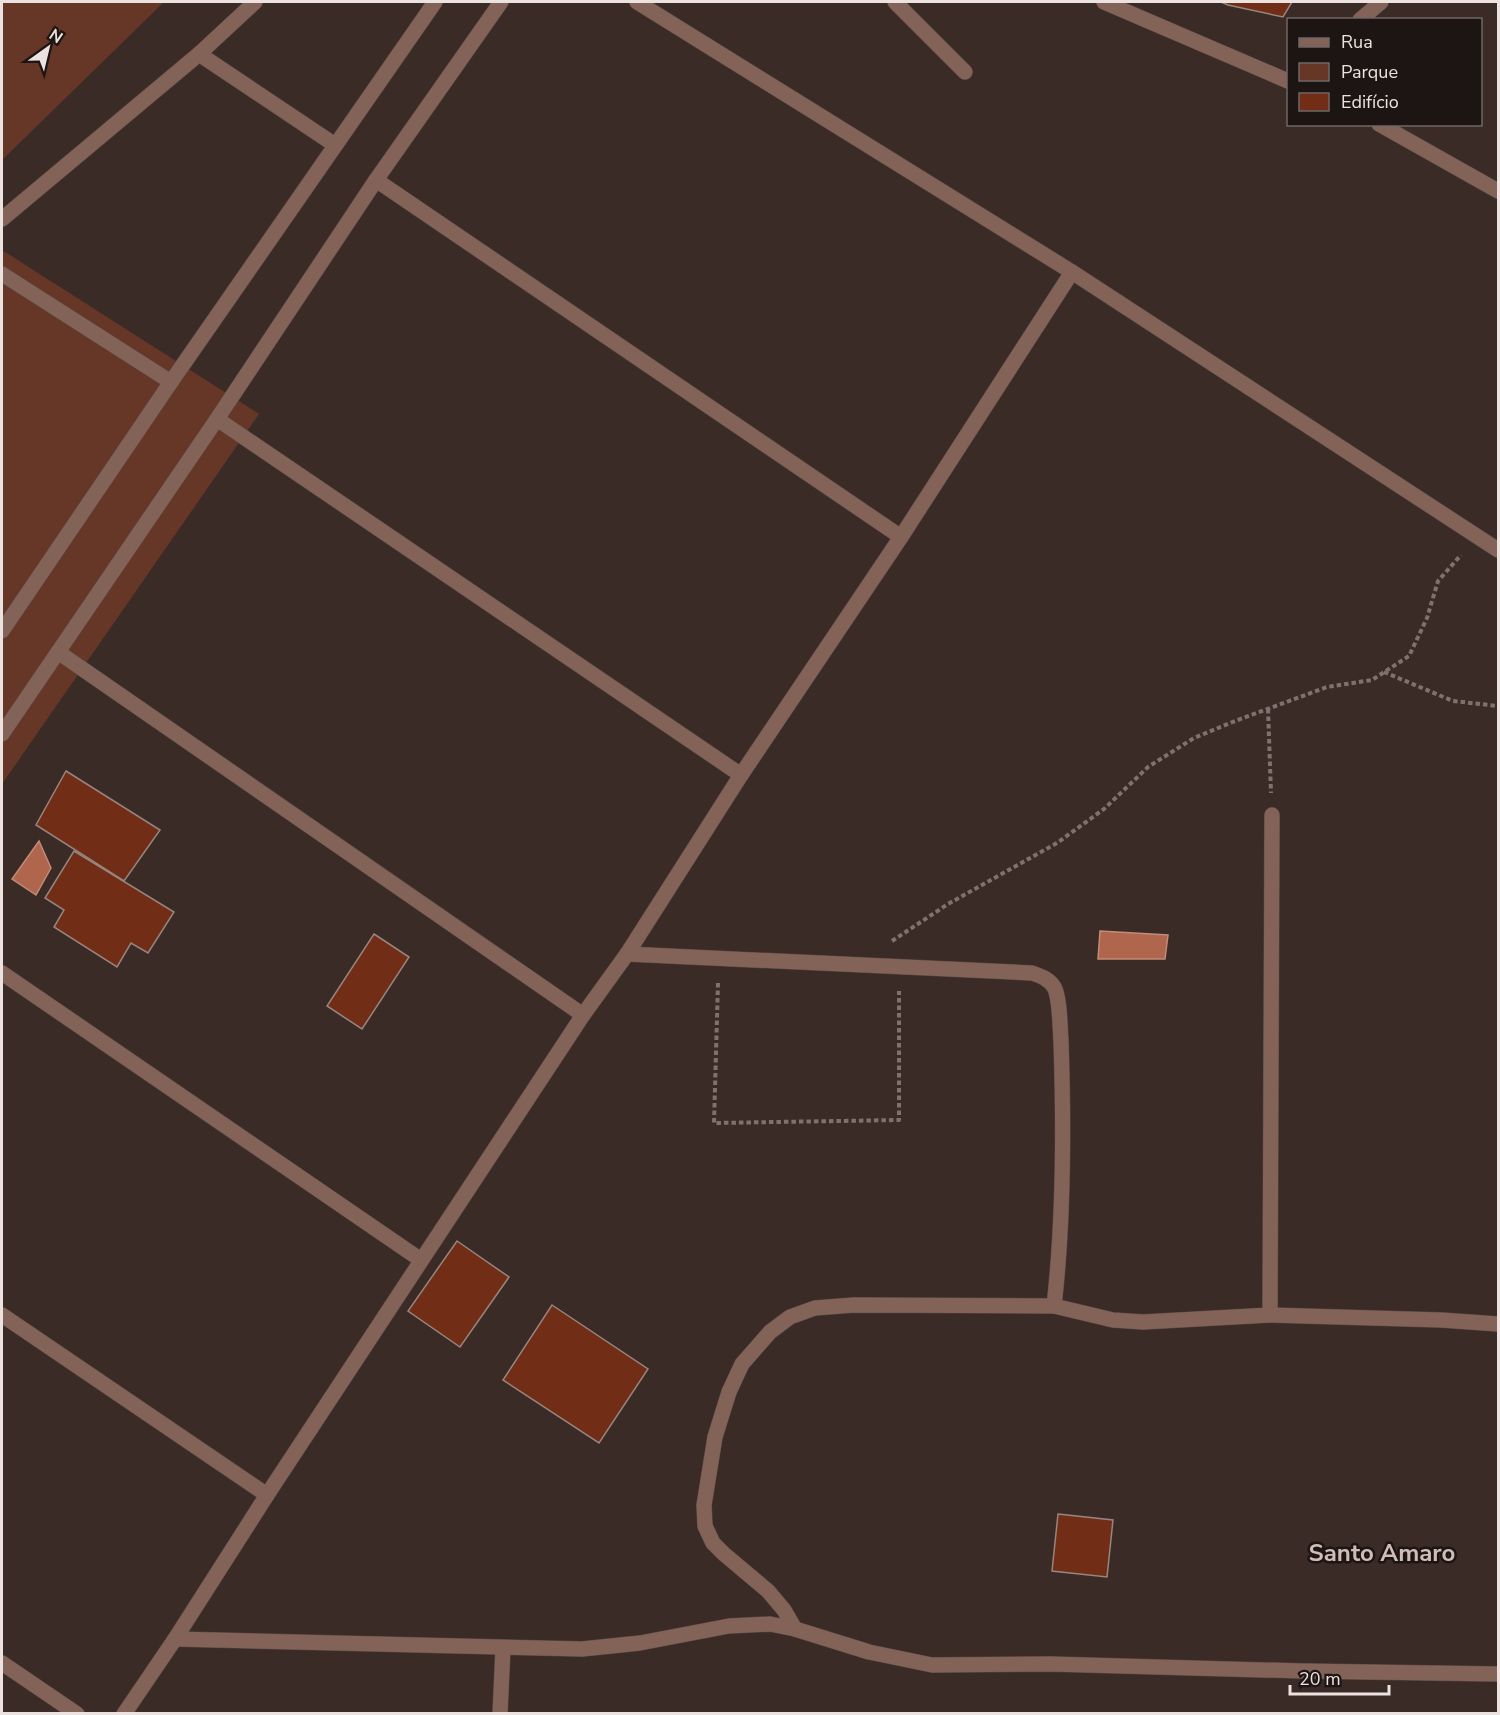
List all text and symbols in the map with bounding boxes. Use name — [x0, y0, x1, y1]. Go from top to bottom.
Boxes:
north arrow — [18, 18, 78, 78]
legend — [1287, 18, 1482, 126]
text: N — [45, 24, 67, 49]
text: Rua — [1341, 30, 1373, 54]
text: Parque — [1341, 60, 1398, 84]
text: Edifício — [1341, 90, 1399, 114]
district label: Santo Amaro — [1309, 1537, 1455, 1569]
scale bar — [1290, 1658, 1389, 1696]
text: 20 m — [1299, 1667, 1341, 1691]

